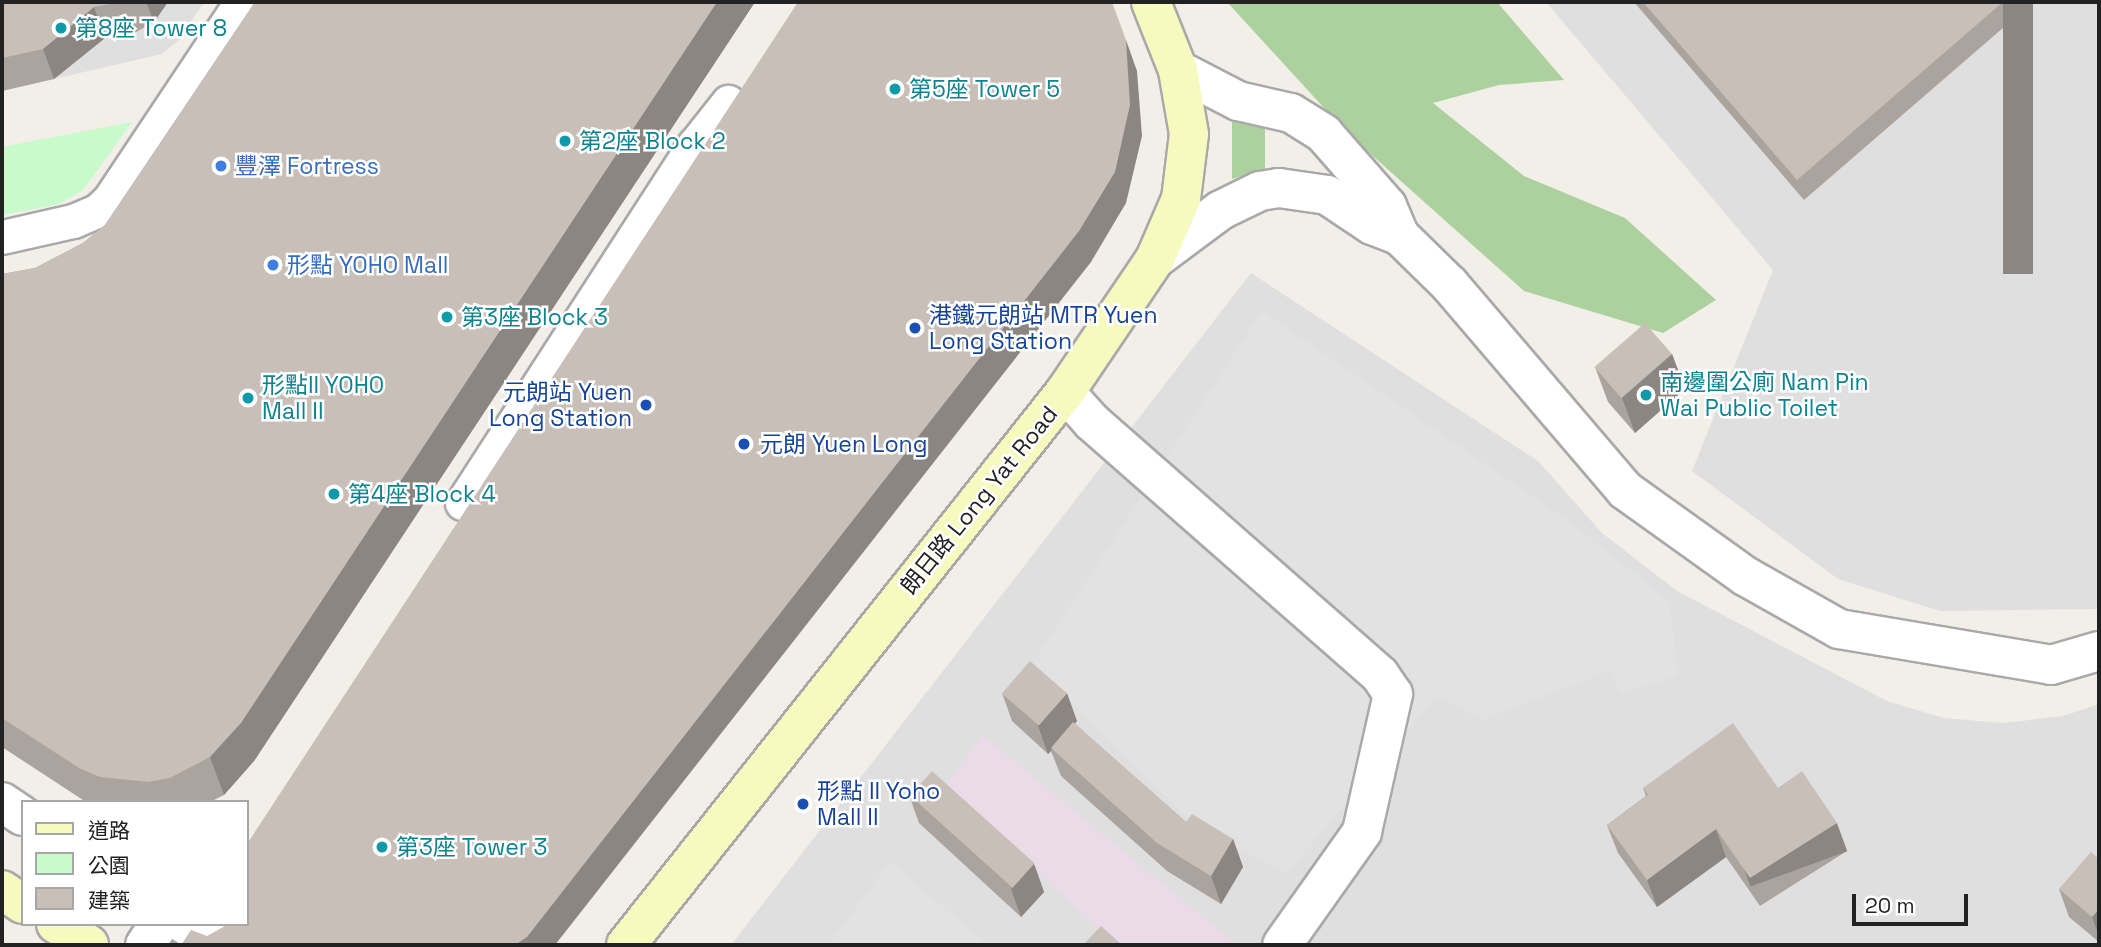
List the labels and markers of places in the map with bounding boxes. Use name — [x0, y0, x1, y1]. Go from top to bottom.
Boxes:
place label: 第8座 Tower 8 — [75, 14, 227, 42]
marker: 第8座 Tower 8 — [53, 20, 69, 36]
place label: 第5座 Tower 5 — [909, 75, 1060, 103]
marker: 第5座 Tower 5 — [887, 81, 903, 97]
place label: 第2座 Block 2 — [579, 127, 726, 155]
marker: 第2座 Block 2 — [557, 133, 573, 149]
place label: 豐澤 Fortress — [235, 152, 379, 180]
marker: 豐澤 Fortress — [213, 158, 229, 174]
place label: 形點 YOHO Mall — [287, 251, 448, 279]
marker: 形點 YOHO Mall — [265, 257, 281, 273]
place label: 港鐵元朗站 MTR Yuen Long Station — [929, 301, 1158, 355]
place label: 第3座 Block 3 — [461, 303, 608, 331]
marker: 第3座 Block 3 — [439, 309, 455, 325]
marker: 港鐵元朗站 MTR Yuen Long Station — [907, 320, 923, 336]
place label: 南邊圍公廁 Nam Pin Wai Public Toilet — [1660, 368, 1869, 422]
place label: 形點II YOHO Mall II — [262, 371, 384, 425]
place label: 元朗站 Yuen Long Station — [489, 378, 632, 432]
marker: 南邊圍公廁 Nam Pin Wai Public Toilet — [1638, 387, 1654, 403]
marker: 形點II YOHO Mall II — [240, 390, 256, 406]
marker: 元朗站 Yuen Long Station — [638, 397, 654, 413]
place label: 元朗 Yuen Long — [760, 430, 927, 458]
marker: 元朗 Yuen Long — [734, 434, 754, 454]
place label: 第4座 Block 4 — [348, 480, 496, 508]
marker: 第4座 Block 4 — [326, 486, 342, 502]
place label: 形點 II Yoho Mall II — [817, 777, 941, 831]
marker: 形點 II Yoho Mall II — [795, 796, 811, 812]
place label: 第3座 Tower 3 — [396, 833, 547, 861]
marker: 第3座 Tower 3 — [374, 839, 390, 855]

